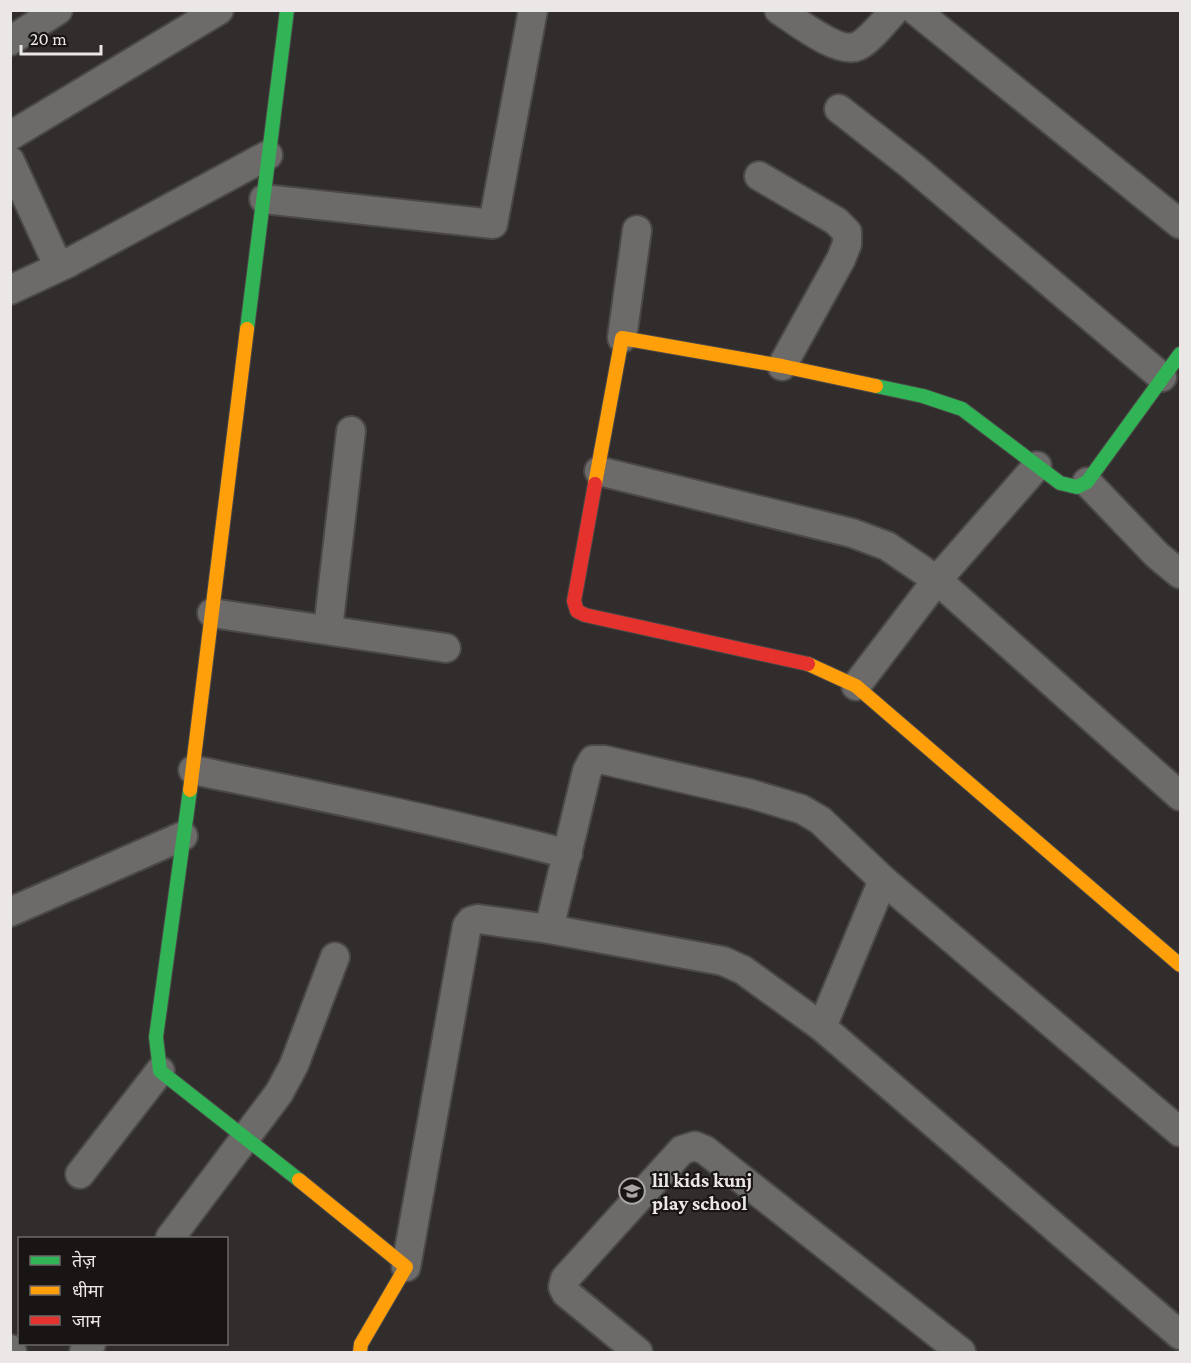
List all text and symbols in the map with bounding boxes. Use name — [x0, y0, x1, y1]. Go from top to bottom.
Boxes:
scale bar — [21, 18, 100, 56]
text: 20 m — [30, 29, 67, 49]
place label: lil kids kunj play school — [652, 1169, 752, 1214]
school or university icon: lil kids kunj play school — [617, 1176, 647, 1206]
legend — [18, 1237, 228, 1345]
text: तेज़ — [72, 1250, 96, 1271]
text: धीमा — [72, 1281, 103, 1301]
text: जाम — [72, 1311, 102, 1331]

